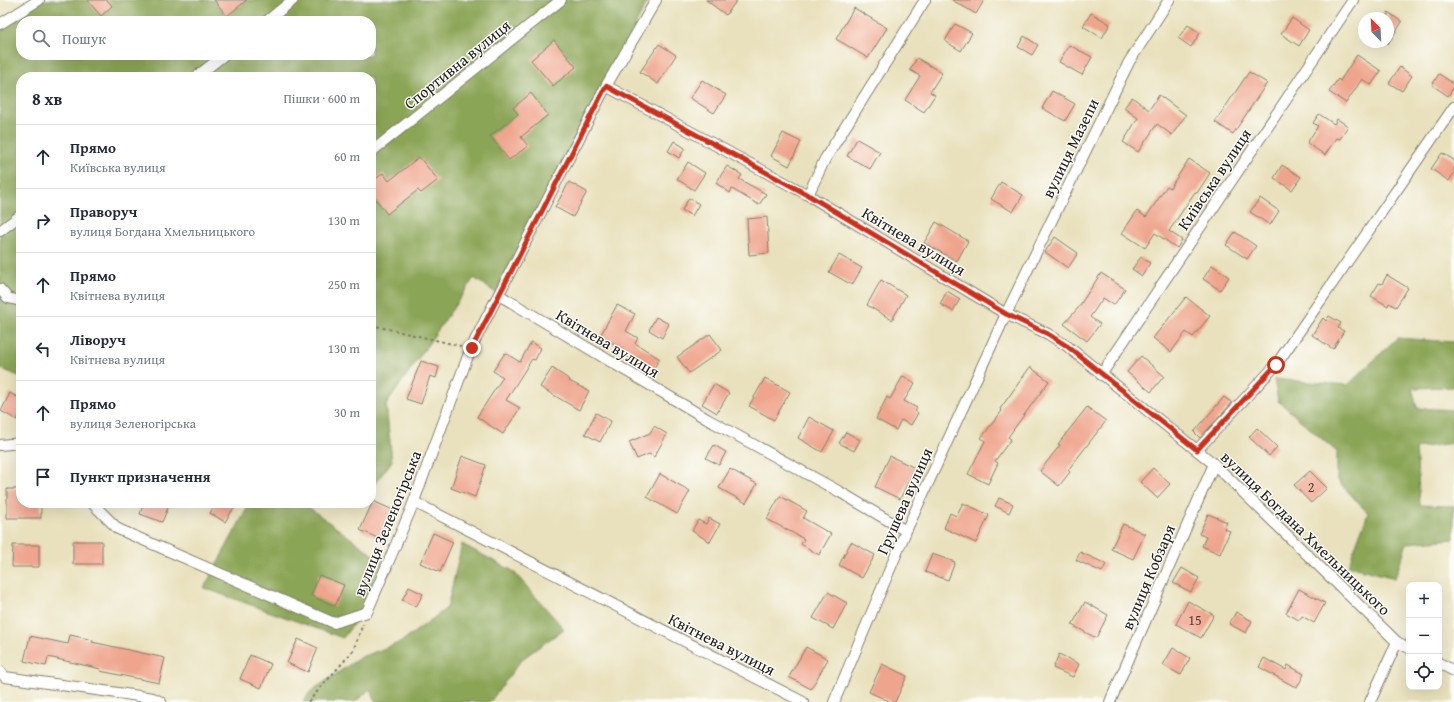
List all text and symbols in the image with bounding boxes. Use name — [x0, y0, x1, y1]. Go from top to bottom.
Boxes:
north arrow — [1358, 12, 1394, 48]
street label: Спортивна вулиця — [398, 13, 516, 115]
search box — [16, 16, 376, 60]
icon: search — [30, 27, 52, 49]
text: Пошук — [62, 28, 106, 49]
text: 8 хв — [32, 86, 62, 111]
text: Пішки · 600 m — [283, 89, 360, 108]
street label: вулиця Мазепи — [1036, 94, 1105, 202]
street label: Київська вулиця — [1171, 124, 1257, 234]
text: Прямо — [70, 137, 116, 158]
icon: ahead — [32, 146, 54, 168]
text: 60 m — [334, 147, 360, 166]
text: Київська вулиця — [70, 158, 166, 177]
text: Праворуч — [70, 201, 137, 222]
street label: Квітнева вулиця — [858, 201, 970, 281]
icon: right — [32, 210, 54, 232]
text: 130 m — [328, 211, 360, 230]
text: вулиця Богдана Хмельницького — [70, 222, 255, 241]
text: Прямо — [70, 265, 116, 286]
icon: ahead — [32, 274, 54, 296]
text: 250 m — [328, 275, 360, 294]
text: Квітнева вулиця — [70, 286, 165, 305]
street label: Квітнева вулиця — [552, 303, 664, 383]
text: Ліворуч — [70, 329, 126, 350]
icon: left — [32, 338, 54, 360]
text: 130 m — [328, 339, 360, 358]
route end — [463, 339, 481, 357]
text: Квітнева вулиця — [70, 350, 165, 369]
route start — [1267, 356, 1285, 374]
text: Прямо — [70, 393, 116, 414]
icon: ahead — [32, 402, 54, 424]
text: 30 m — [334, 403, 360, 422]
text: вулиця Зеленогірська — [70, 414, 196, 433]
street label: Грушева вулиця — [870, 444, 938, 558]
street label: вулиця Богдана Хмельницького — [1216, 445, 1396, 621]
street label: вулиця Зеленогірська — [347, 446, 427, 599]
icon: arrive — [32, 466, 54, 488]
text: Пункт призначення — [70, 466, 211, 487]
house number: 2 — [1308, 477, 1314, 497]
street label: вулиця Кобзаря — [1115, 521, 1181, 633]
map controls — [1406, 582, 1442, 690]
button: + — [1406, 582, 1442, 618]
street label: Квітнева вулиця — [664, 607, 780, 681]
house number: 15 — [1188, 610, 1202, 630]
button: − — [1406, 618, 1442, 654]
button: locate — [1406, 654, 1442, 690]

